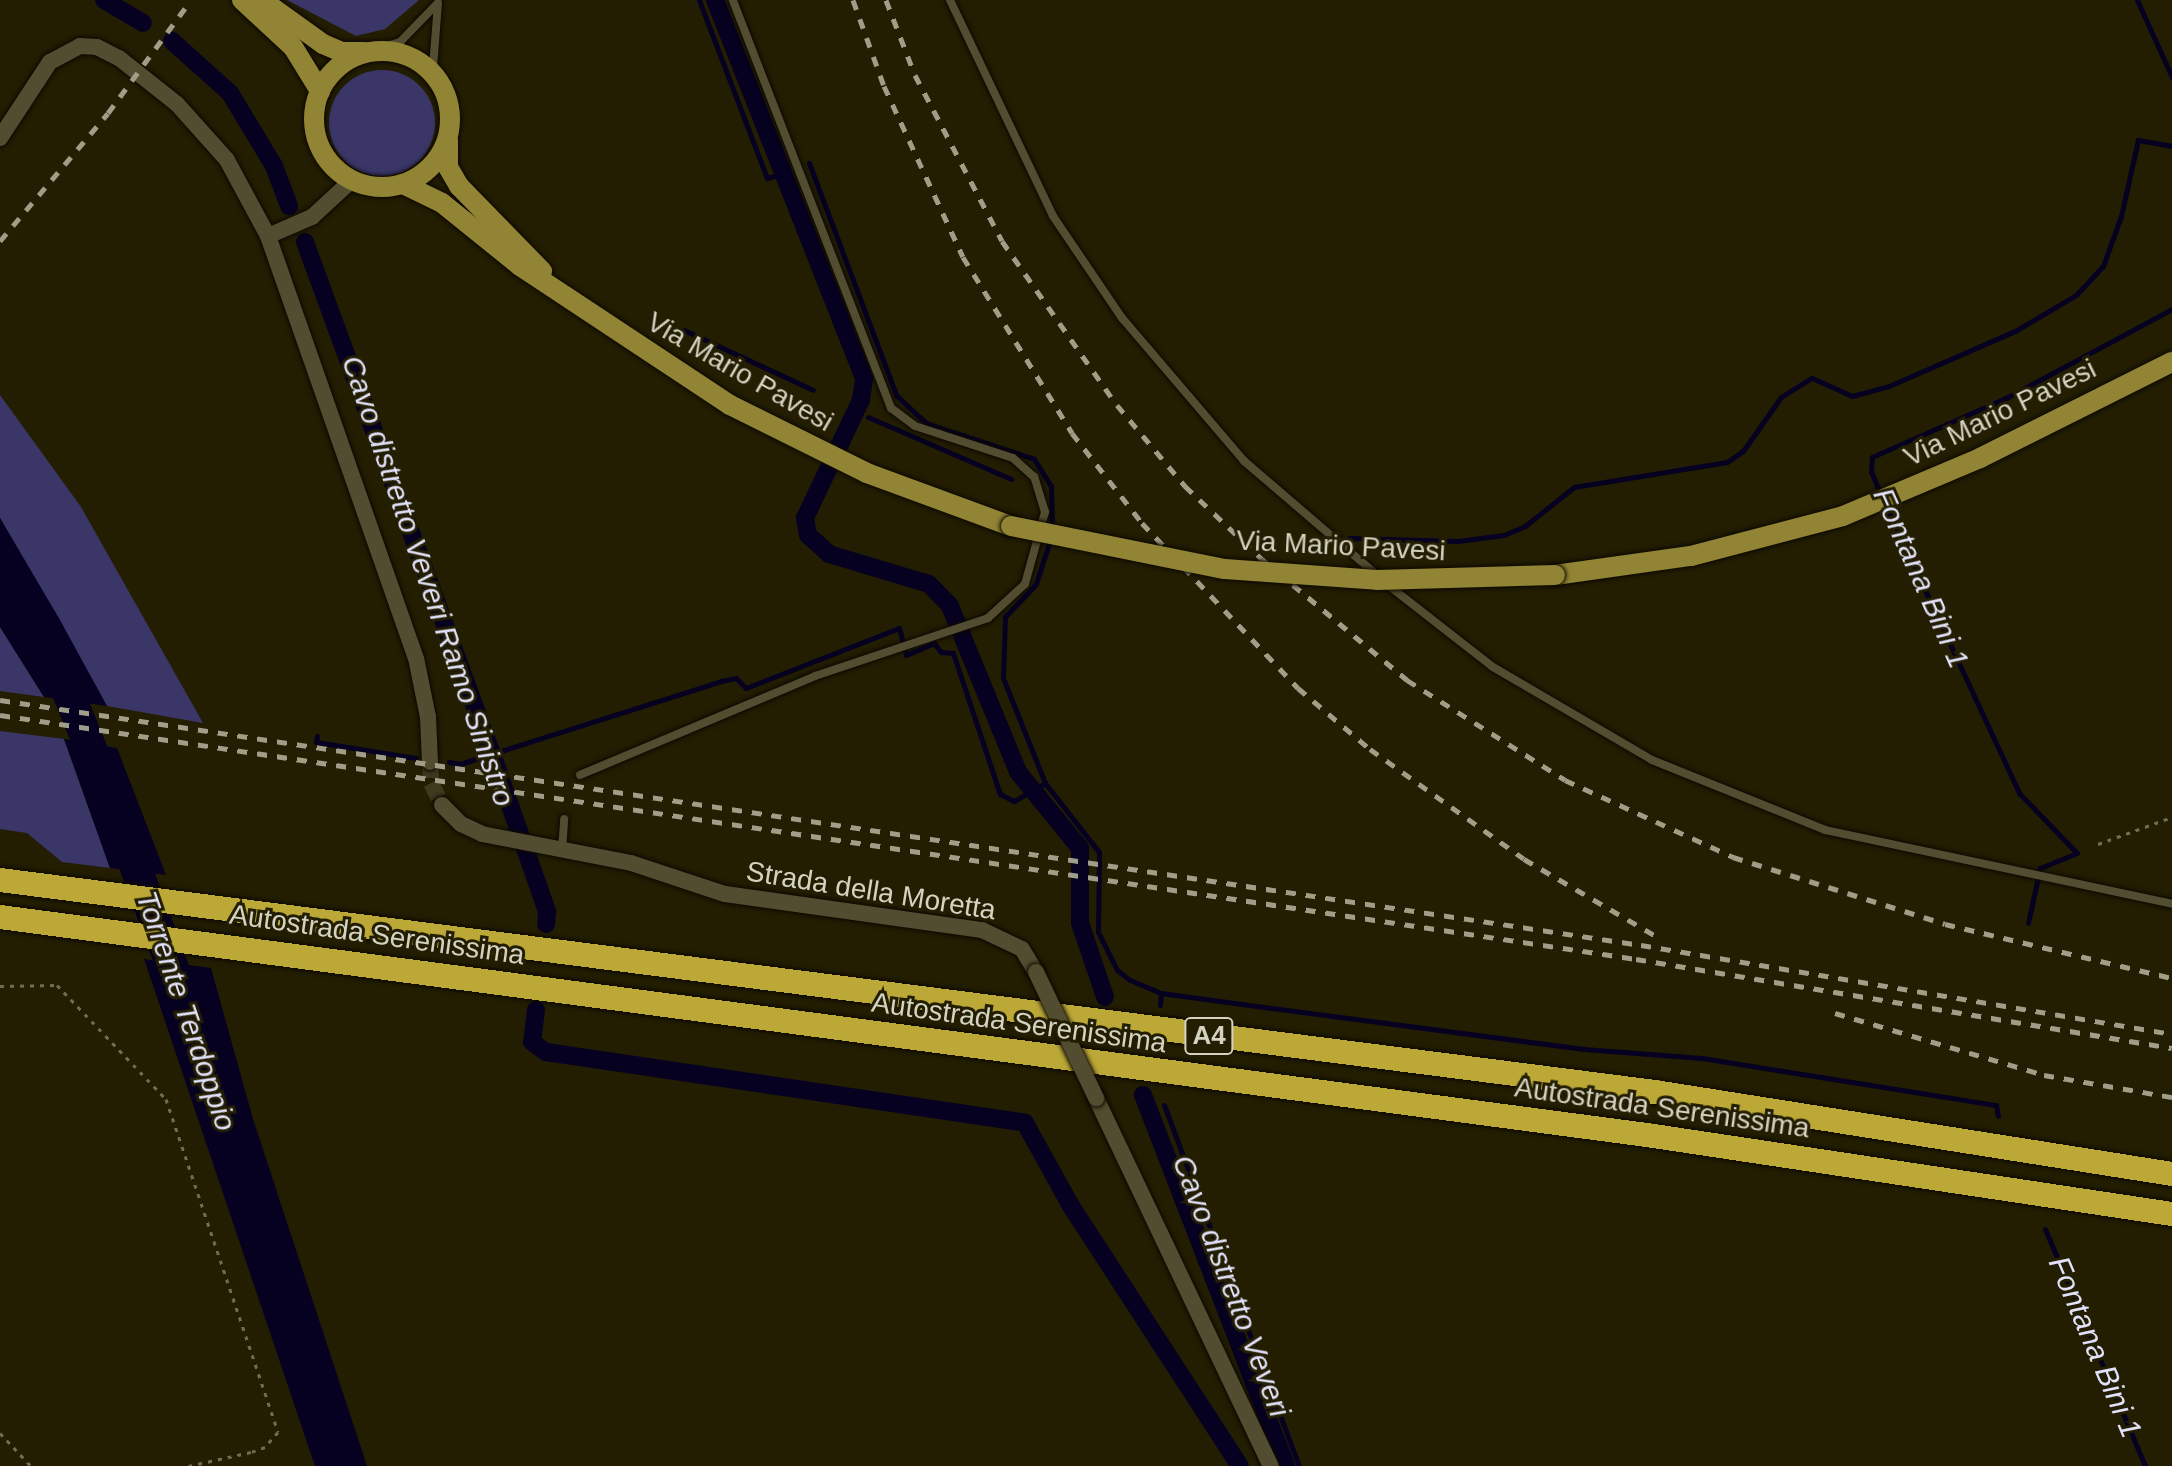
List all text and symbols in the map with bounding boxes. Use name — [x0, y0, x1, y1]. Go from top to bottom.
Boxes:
street label: Via Mario Pavesi — [641, 305, 839, 439]
water label: Cavo distretto Veveri Ramo Sinistro — [334, 351, 522, 811]
street label: Via Mario Pavesi — [1898, 352, 2102, 474]
water label: Fontana Bini 1 — [1865, 482, 1977, 674]
street label: Via Mario Pavesi — [1235, 524, 1447, 568]
street label: Strada della Moretta — [744, 855, 998, 927]
water label: Torrente Terdoppio — [128, 886, 244, 1136]
street label: Autostrada Serenissima — [227, 898, 527, 972]
street label: Autostrada Serenissima — [869, 986, 1169, 1060]
road number: A4 — [1183, 1014, 1235, 1058]
street label: Autostrada Serenissima — [1512, 1071, 1812, 1145]
water label: Cavo distretto Veveri — [1165, 1150, 1297, 1422]
water label: Fontana Bini 1 — [2041, 1251, 2149, 1443]

